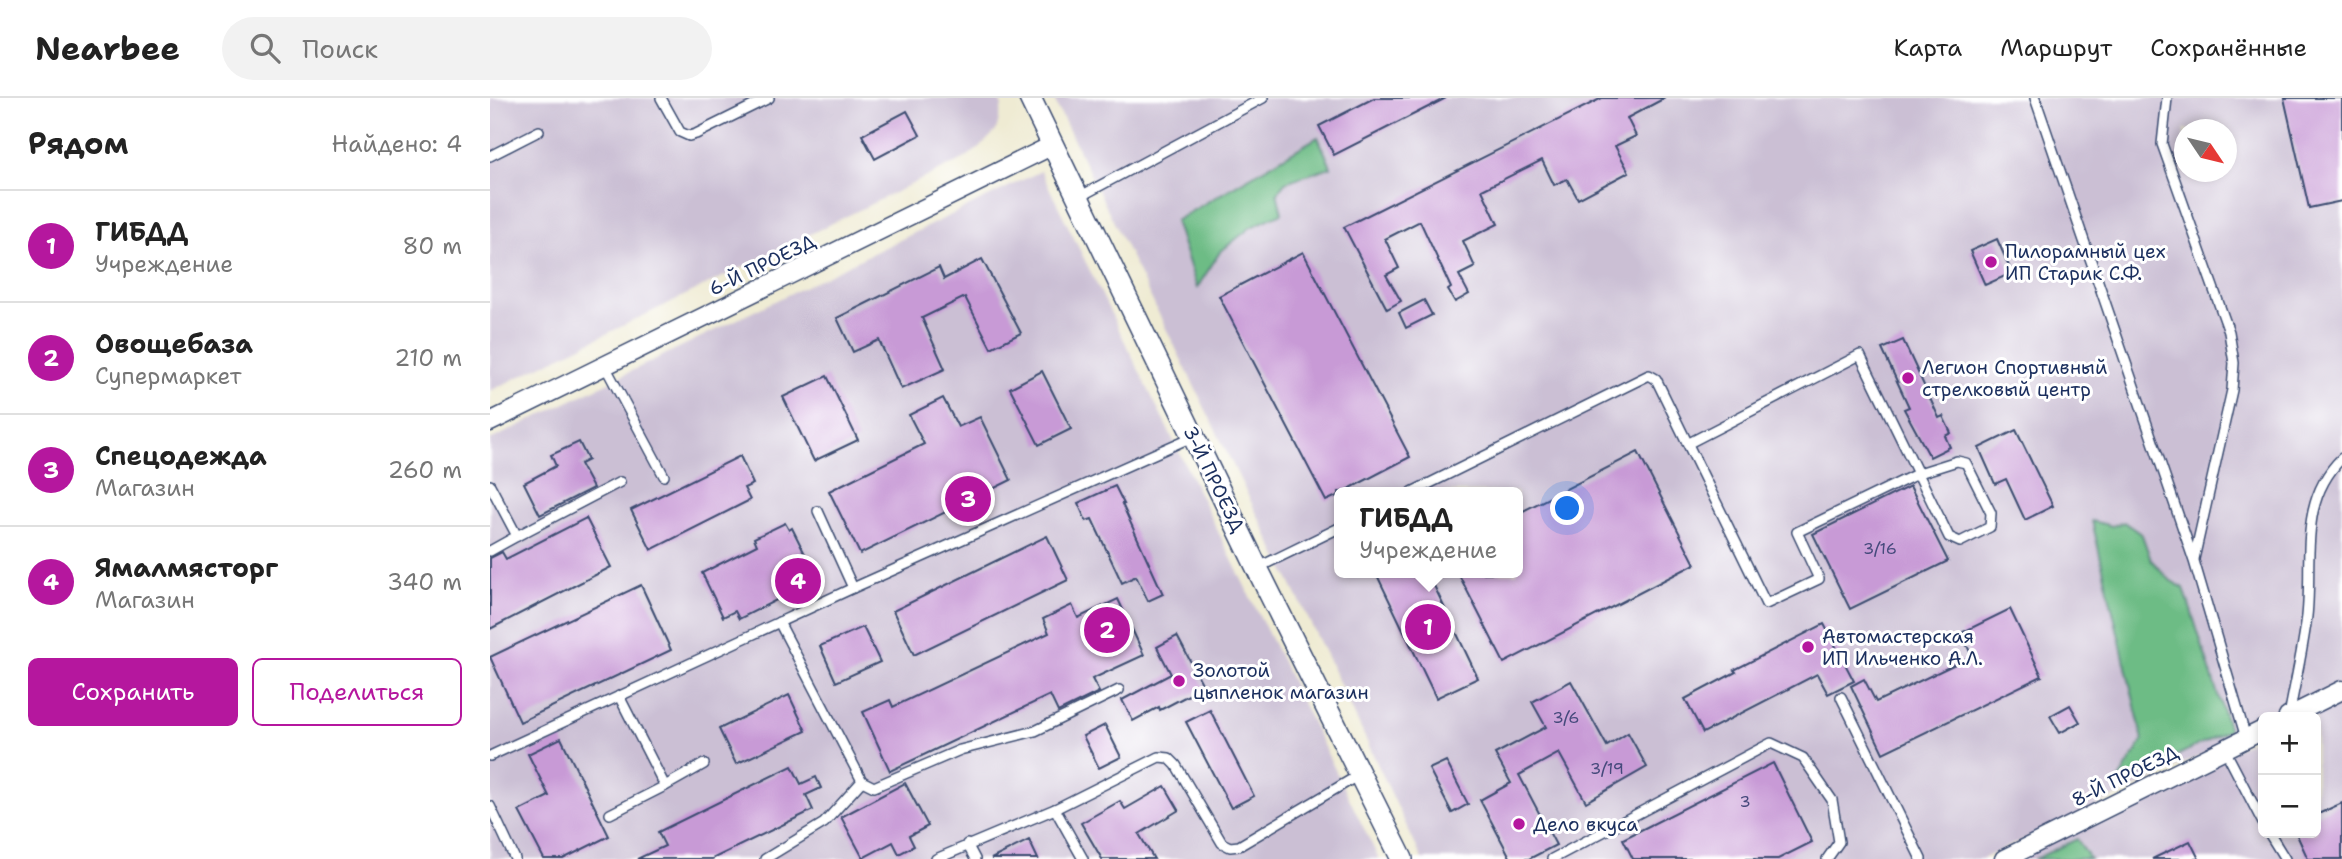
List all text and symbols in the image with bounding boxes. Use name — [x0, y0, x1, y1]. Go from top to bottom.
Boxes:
search box — [222, 17, 712, 80]
text: Nearbee — [35, 26, 180, 71]
icon: search — [246, 29, 284, 67]
text: Поиск — [302, 31, 378, 66]
text: Карта — [1894, 32, 1962, 64]
text: Маршрут — [2000, 32, 2112, 64]
text: Сохранённые — [2150, 32, 2307, 64]
north arrow — [2174, 119, 2237, 182]
text: Рядом — [28, 123, 128, 164]
text: Найдено: 4 — [332, 129, 462, 159]
text: ГИБДД — [95, 214, 188, 249]
street label: 6-Й ПРОЕЗД — [705, 228, 820, 302]
text: 1 — [46, 231, 56, 261]
text: 80 m — [403, 231, 462, 261]
place label: Пилорамный цех ИП Старик С.Ф. — [2005, 239, 2166, 286]
text: Учреждение — [95, 249, 233, 279]
marker: Пилорамный цех ИП Старик С.Ф. — [1983, 254, 1999, 270]
text: Овощебаза — [95, 326, 253, 361]
text: 2 — [43, 343, 59, 373]
text: 210 m — [394, 343, 462, 373]
place label: Легион Спортивный стрелковый центр — [1922, 355, 2107, 402]
text: Супермаркет — [95, 361, 242, 391]
marker: Легион Спортивный стрелковый центр — [1900, 370, 1916, 386]
street label: 3-Й ПРОЕЗД — [1177, 422, 1251, 537]
text: Спецодежда — [95, 438, 267, 473]
text: 3 — [43, 455, 59, 485]
text: 260 m — [388, 455, 462, 485]
text: Магазин — [95, 473, 195, 503]
pin: 3 — [945, 473, 991, 525]
popup — [1334, 487, 1523, 578]
your location — [1550, 491, 1584, 525]
text: ГИБДД — [1359, 500, 1453, 535]
text: Учреждение — [1359, 535, 1498, 565]
house number: 3/16 — [1863, 538, 1897, 559]
text: Ямалмясторг — [95, 550, 278, 585]
pin: 4 — [775, 555, 821, 607]
text: 4 — [43, 567, 59, 597]
text: 340 m — [387, 567, 462, 597]
text: Магазин — [95, 585, 195, 615]
pin: 1 — [1405, 601, 1451, 653]
pin: 2 — [1084, 604, 1130, 656]
place label: Автомастерская ИП Ильченко А.Л. — [1822, 624, 1983, 671]
marker: Автомастерская ИП Ильченко А.Л. — [1800, 639, 1816, 655]
button: Сохранить — [28, 658, 238, 726]
button: Поделиться — [252, 658, 462, 726]
place label: Золотой цыпленок магазин — [1193, 658, 1369, 705]
marker: Золотой цыпленок магазин — [1171, 673, 1187, 689]
house number: 3/6 — [1552, 707, 1580, 728]
map controls — [2258, 712, 2321, 838]
button: + — [2258, 712, 2321, 775]
street label: 8-Й ПРОЕЗД — [2068, 739, 2183, 812]
house number: 3/19 — [1590, 758, 1624, 779]
button: − — [2258, 775, 2321, 838]
house number: 3 — [1739, 791, 1751, 812]
place label: Дело вкуса — [1533, 812, 1638, 837]
marker: Дело вкуса — [1511, 816, 1527, 832]

